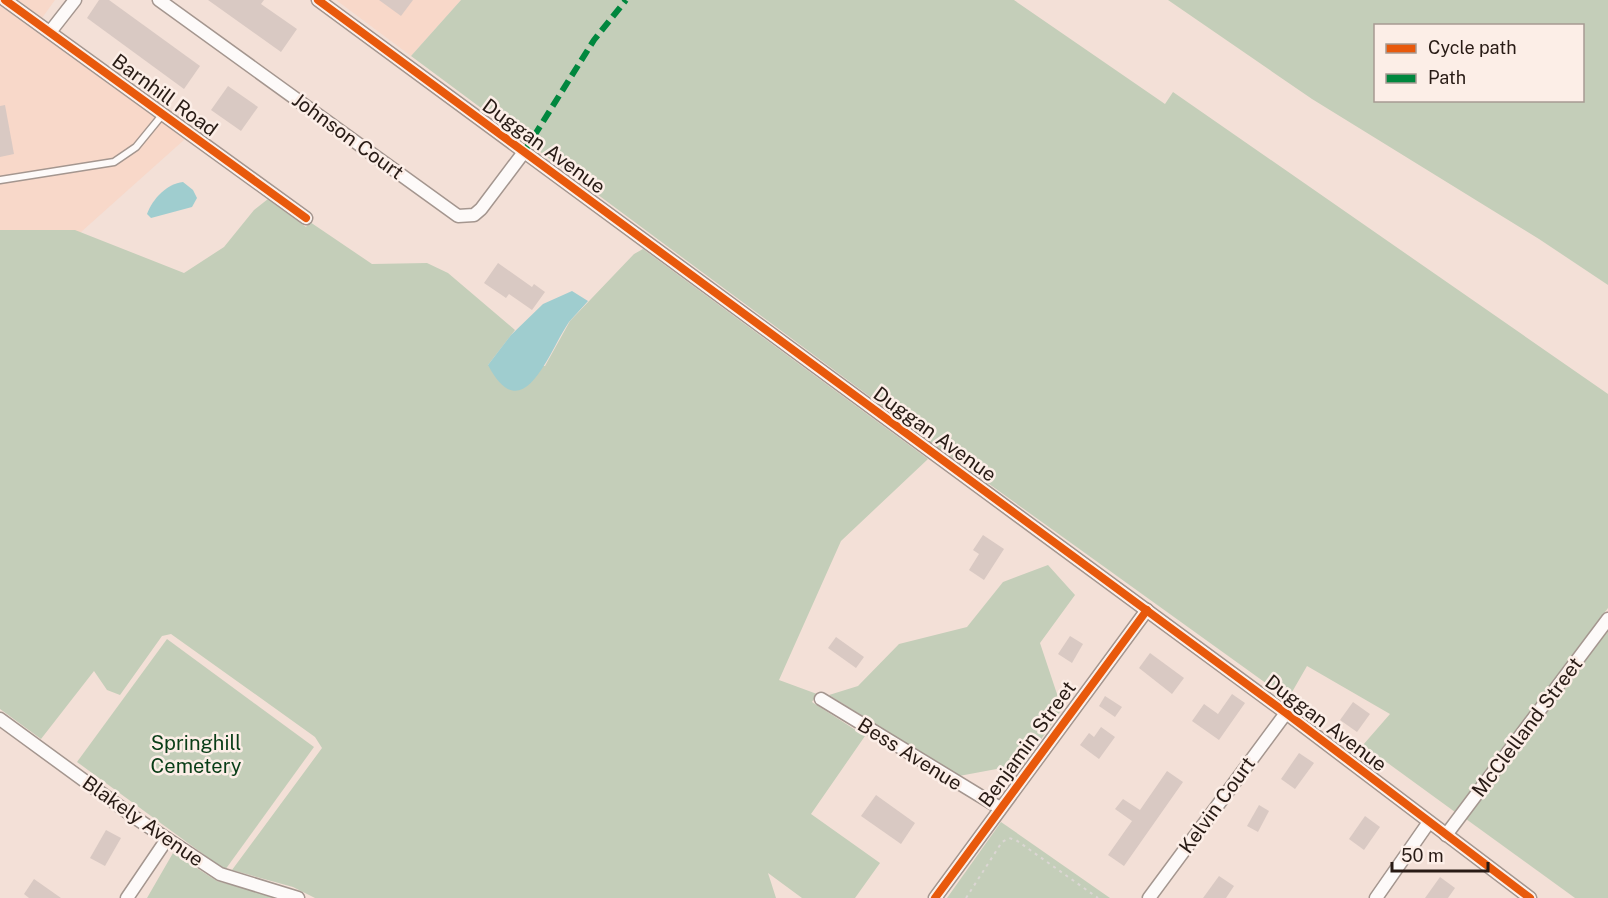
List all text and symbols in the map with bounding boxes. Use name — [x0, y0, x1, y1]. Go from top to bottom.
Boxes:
legend — [1374, 24, 1584, 102]
text: Cycle path — [1428, 37, 1517, 58]
street label: Barnhill Road — [108, 49, 222, 141]
text: Path — [1428, 67, 1466, 88]
street label: Johnson Court — [288, 88, 408, 184]
street label: Duggan Avenue — [478, 93, 610, 199]
street label: Duggan Avenue — [869, 381, 1001, 487]
street label: McClelland Street — [1467, 652, 1587, 802]
street label: Duggan Avenue — [1261, 670, 1391, 776]
street label: Benjamin Street — [973, 676, 1081, 812]
street label: Bess Avenue — [853, 712, 967, 796]
park label: Springhill Cemetery — [151, 731, 242, 778]
street label: Kelvin Court — [1174, 752, 1260, 858]
street label: Blakely Avenue — [78, 770, 208, 872]
scale bar — [1392, 835, 1488, 873]
text: 50 m — [1401, 845, 1444, 866]

